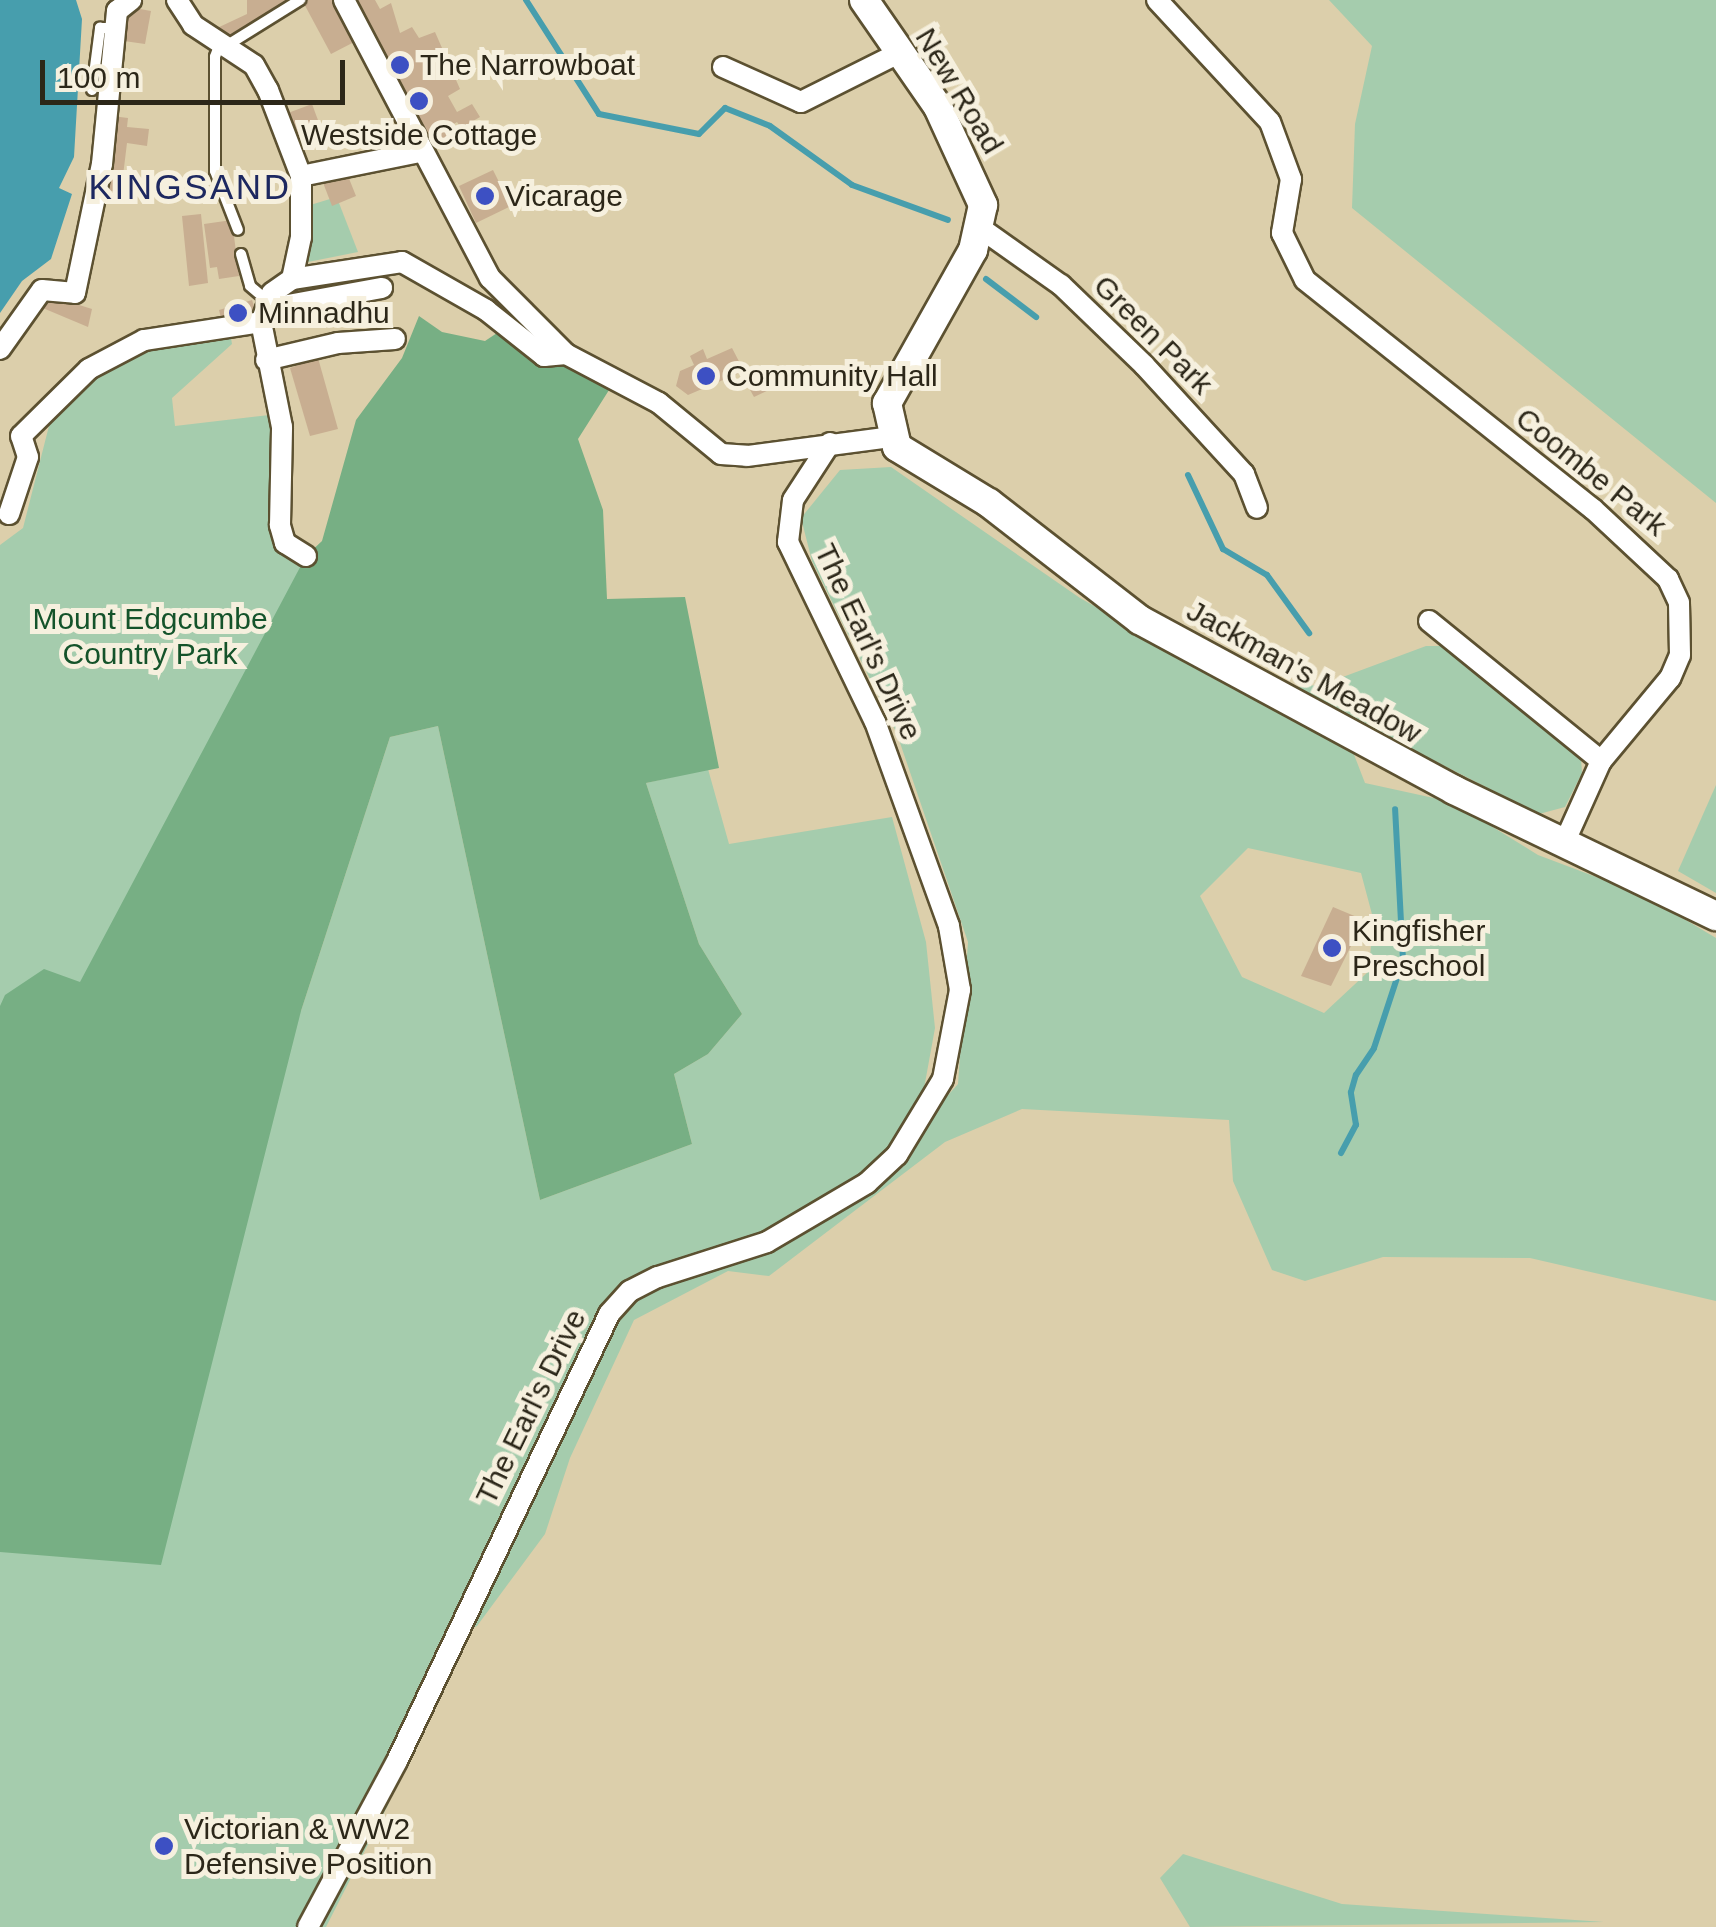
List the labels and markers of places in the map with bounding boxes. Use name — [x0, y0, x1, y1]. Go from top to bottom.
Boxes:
place label: The Narrowboat — [420, 47, 635, 83]
marker: The Narrowboat — [389, 54, 411, 76]
marker: Westside Cottage — [408, 90, 430, 112]
place label: Westside Cottage — [301, 117, 537, 153]
place label: Vicarage — [505, 178, 623, 214]
marker: Vicarage — [474, 185, 496, 207]
place label: Minnadhu — [258, 295, 390, 331]
marker: Minnadhu — [227, 302, 249, 324]
place label: Community Hall — [726, 358, 938, 394]
marker: Community Hall — [695, 365, 717, 387]
place label: Kingfisher Preschool — [1352, 913, 1485, 984]
marker: Kingfisher Preschool — [1321, 937, 1343, 959]
place label: Victorian & WW2 Defensive Position — [184, 1811, 432, 1882]
marker: Victorian & WW2 Defensive Position — [153, 1835, 175, 1857]

